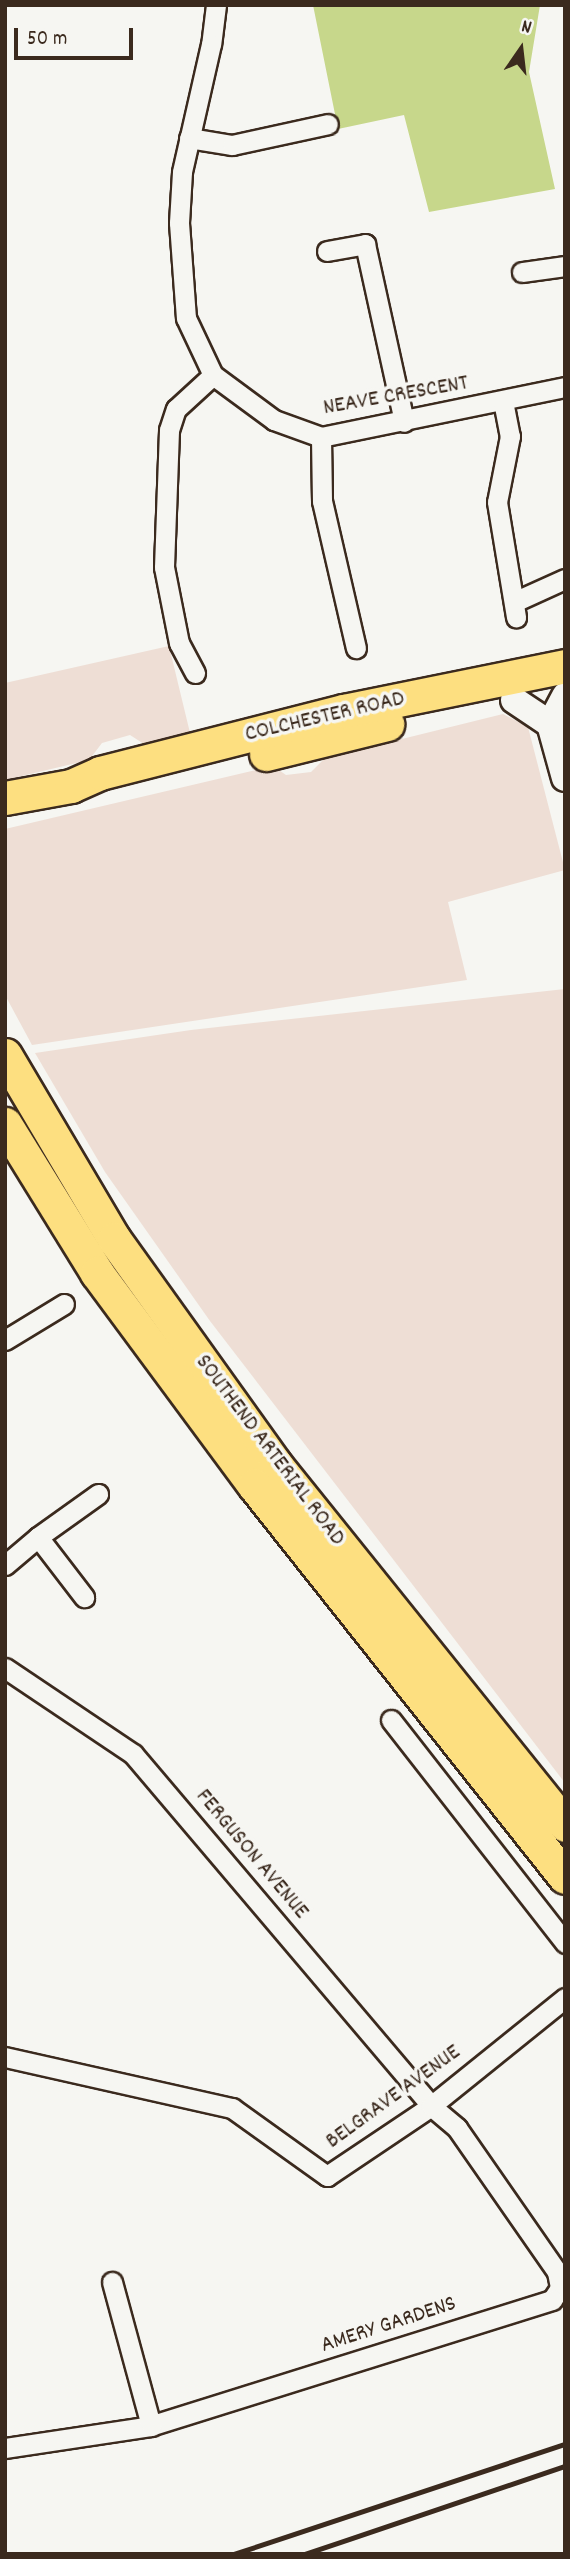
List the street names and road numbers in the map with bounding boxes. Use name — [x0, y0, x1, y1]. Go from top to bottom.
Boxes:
street label: NEAVE CRESCENT — [321, 371, 471, 423]
street label: COLCHESTER ROAD — [243, 686, 407, 750]
street label: SOUTHEND ARTERIAL ROAD — [188, 1350, 350, 1552]
street label: FERGUSON AVENUE — [189, 1784, 313, 1926]
street label: BELGRAVE AVENUE — [321, 2040, 467, 2156]
street label: AMERY GARDENS — [318, 2291, 460, 2361]

